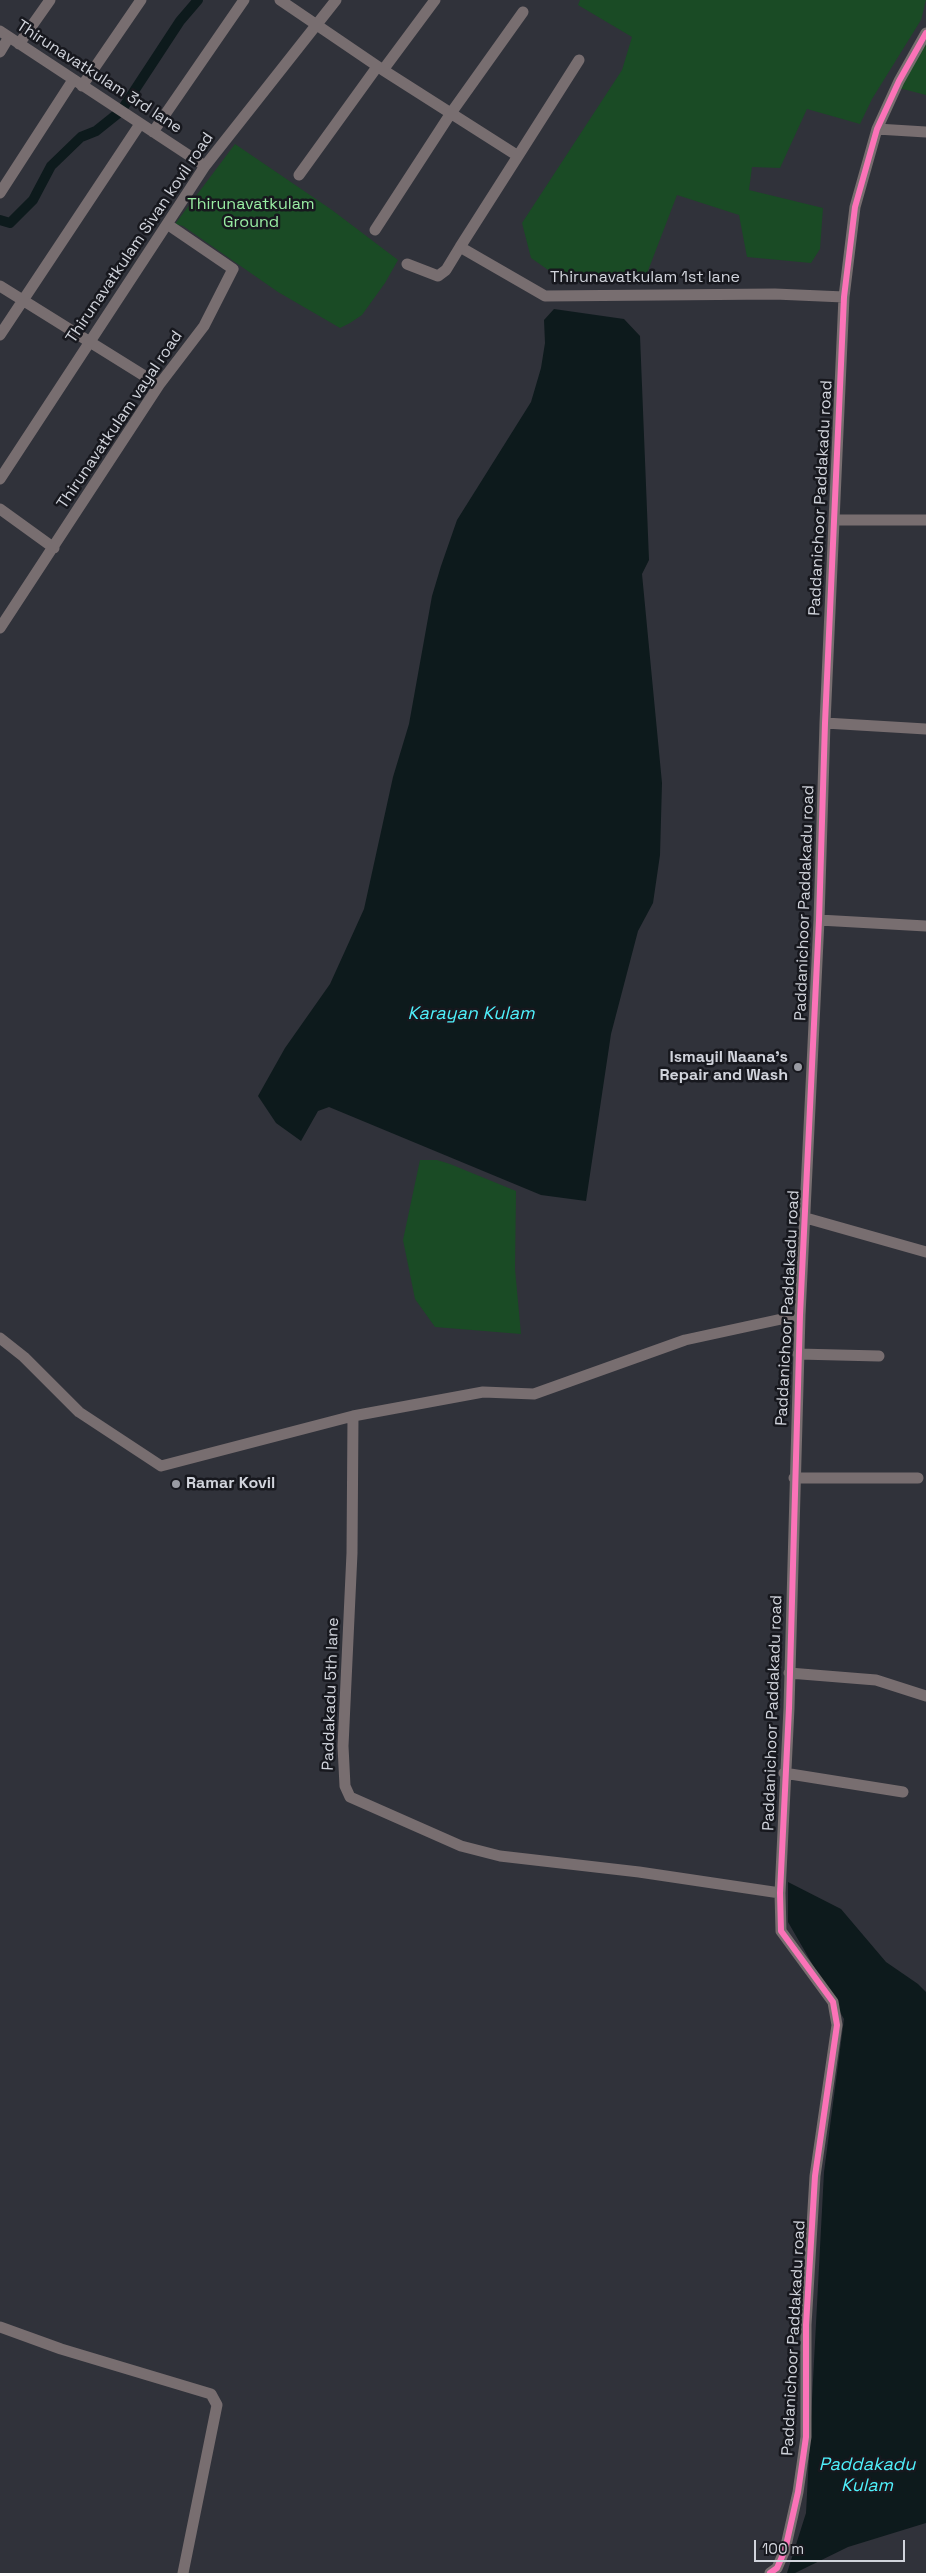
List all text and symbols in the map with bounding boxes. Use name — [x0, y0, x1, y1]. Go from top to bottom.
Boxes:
street label: Thirunavatkulam 3rd lane — [13, 16, 185, 138]
street label: Thirunavatkulam Sivan kovil road — [62, 129, 218, 347]
park label: Thirunavatkulam Ground — [187, 195, 315, 233]
street label: Thirunavatkulam 1st lane — [550, 268, 740, 288]
street label: Thirunavatkulam vayal road — [53, 327, 187, 513]
street label: Paddanichoor Paddakadu road — [805, 380, 837, 616]
street label: Paddanichoor Paddakadu road — [791, 785, 819, 1021]
water label: Karayan Kulam — [407, 1003, 535, 1025]
place label: Ismayil Naana's Repair and Wash — [659, 1048, 788, 1086]
marker: Ismayil Naana's Repair and Wash — [792, 1061, 804, 1073]
street label: Paddanichoor Paddakadu road — [772, 1190, 804, 1426]
place label: Ramar Kovil — [186, 1474, 275, 1494]
marker: Ramar Kovil — [170, 1478, 182, 1490]
street label: Paddanichoor Paddakadu road — [759, 1595, 787, 1831]
street label: Paddakadu 5th lane — [319, 1617, 343, 1771]
street label: Paddanichoor Paddakadu road — [778, 2220, 810, 2456]
water label: Paddakadu Kulam — [819, 2454, 915, 2496]
scale bar — [756, 2530, 907, 2562]
text: 100 m — [762, 2539, 804, 2558]

